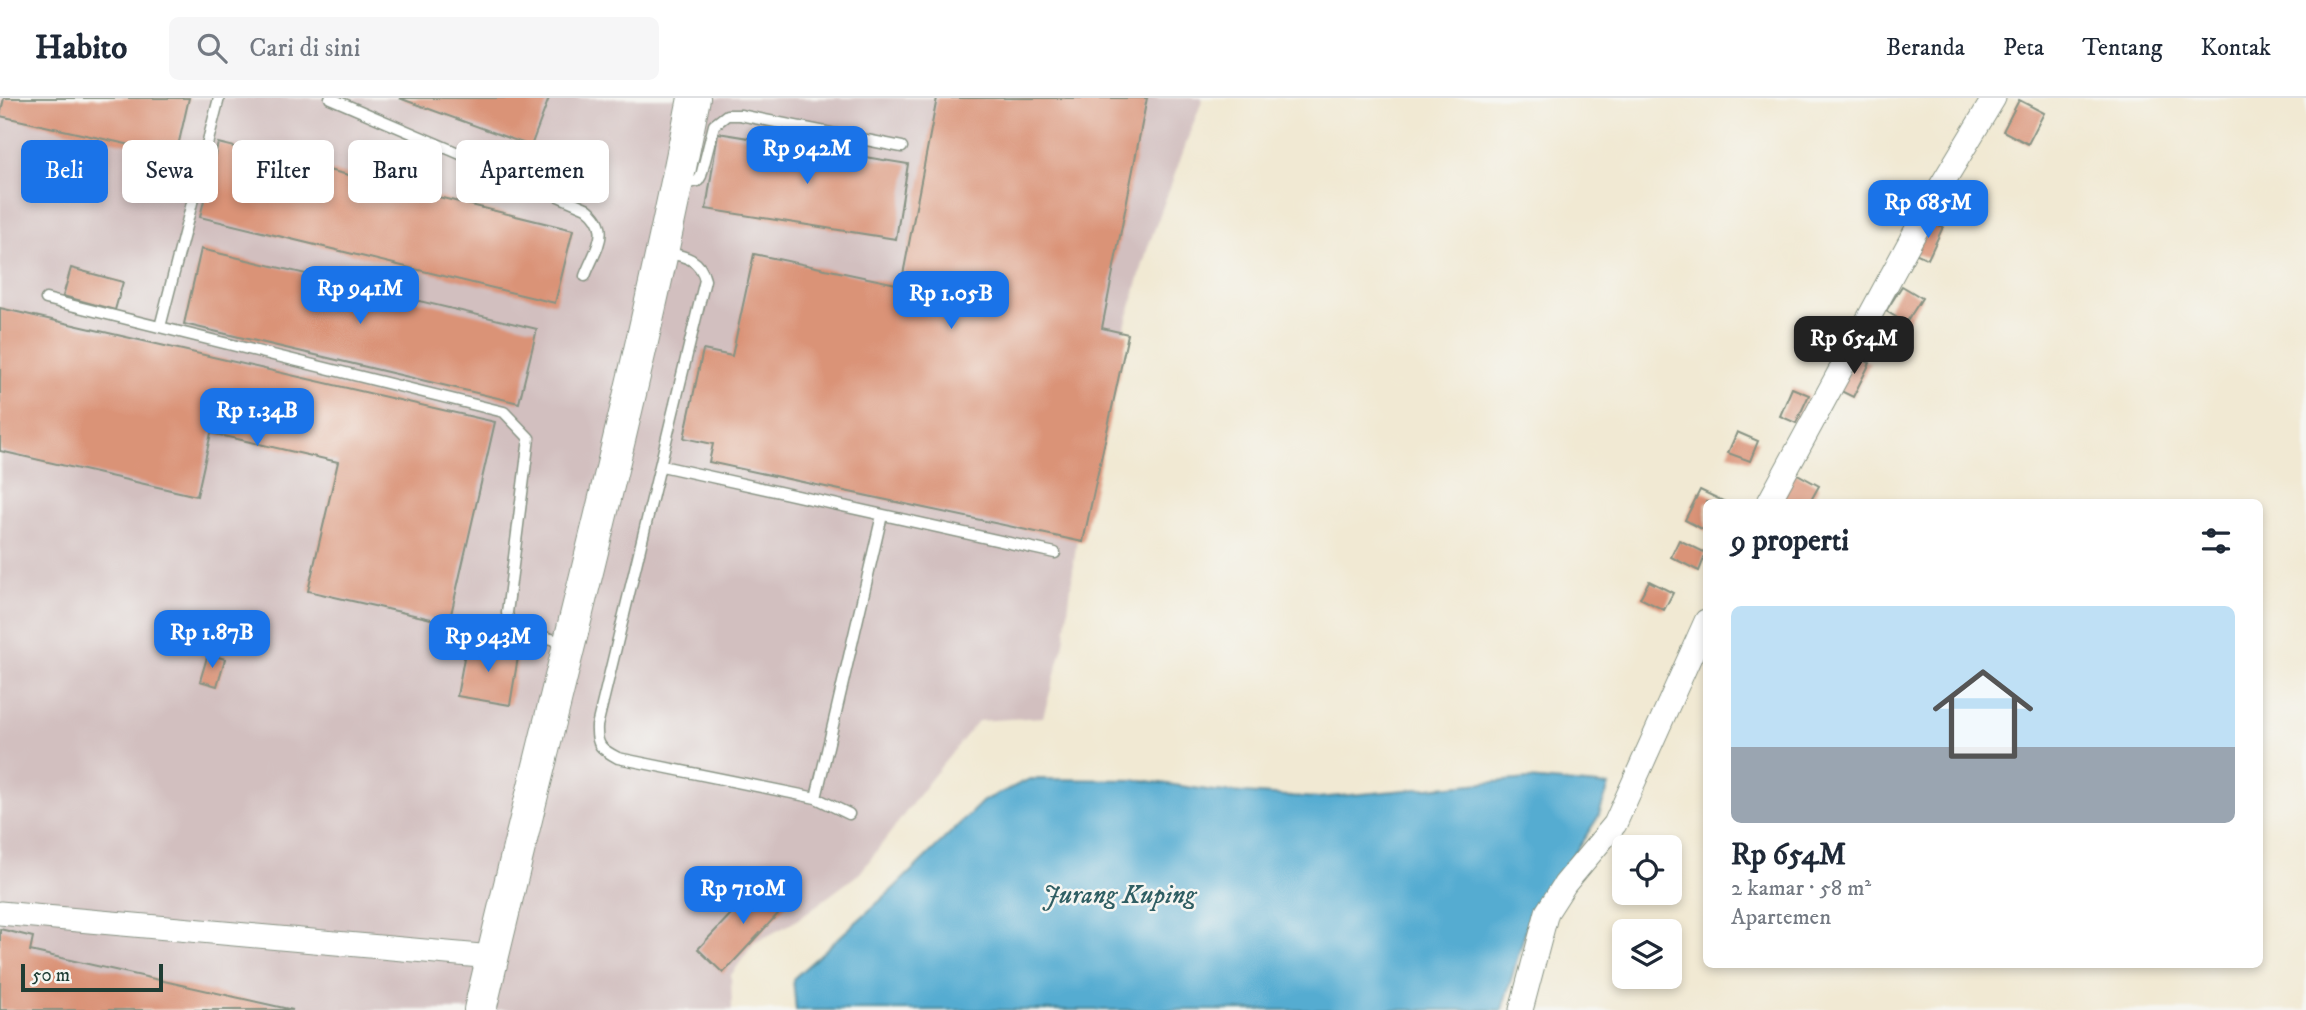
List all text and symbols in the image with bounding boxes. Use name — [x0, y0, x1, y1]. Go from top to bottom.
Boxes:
search box — [169, 17, 659, 80]
text: Habito — [35, 28, 127, 69]
icon: search — [193, 29, 231, 67]
text: Cari di sini — [249, 32, 360, 65]
text: Beranda — [1886, 33, 1965, 63]
text: Peta — [2003, 33, 2044, 63]
text: Tentang — [2082, 33, 2163, 63]
text: Kontak — [2201, 33, 2271, 63]
pin: Rp 942M — [742, 126, 872, 186]
text: Rp 942M — [763, 134, 851, 163]
chip: Beli — [21, 140, 108, 203]
chip: Sewa — [122, 140, 218, 203]
chip: Filter — [232, 140, 334, 203]
chip: Baru — [348, 140, 442, 203]
chip: Apartemen — [456, 140, 609, 203]
pin: Rp 685M — [1863, 180, 1993, 240]
text: Rp 685M — [1884, 188, 1972, 217]
pin: Rp 941M — [295, 266, 425, 326]
pin: Rp 1.05B — [879, 272, 1023, 331]
text: Rp 941M — [317, 274, 403, 303]
text: Rp 1.05B — [909, 279, 993, 308]
pin: Rp 654M — [1789, 316, 1919, 376]
text: Rp 654M — [1810, 324, 1898, 353]
pin: Rp 1.34B — [185, 388, 329, 448]
text: Rp 1.34B — [216, 396, 298, 425]
icon: filters — [2197, 522, 2235, 560]
text: 9 properti — [1731, 523, 1849, 560]
pin: Rp 1.87B — [140, 610, 284, 670]
pin: Rp 943M — [423, 614, 553, 674]
text: Rp 1.87B — [170, 618, 254, 647]
text: Rp 943M — [445, 622, 531, 651]
icon: home — [1920, 651, 2046, 777]
map controls — [1612, 835, 1682, 989]
button: locate — [1612, 835, 1682, 905]
text: Rp 654M — [1731, 837, 1846, 874]
pin: Rp 710M — [678, 866, 808, 926]
text: Rp 710M — [700, 874, 786, 903]
text: 2 kamar · 58 m² — [1731, 874, 1871, 903]
water label: Jurang Kuping — [1042, 879, 1198, 912]
text: Apartemen — [1731, 903, 1831, 932]
button: layers — [1612, 919, 1682, 989]
scale bar — [21, 961, 163, 993]
text: 50 m — [32, 964, 70, 987]

